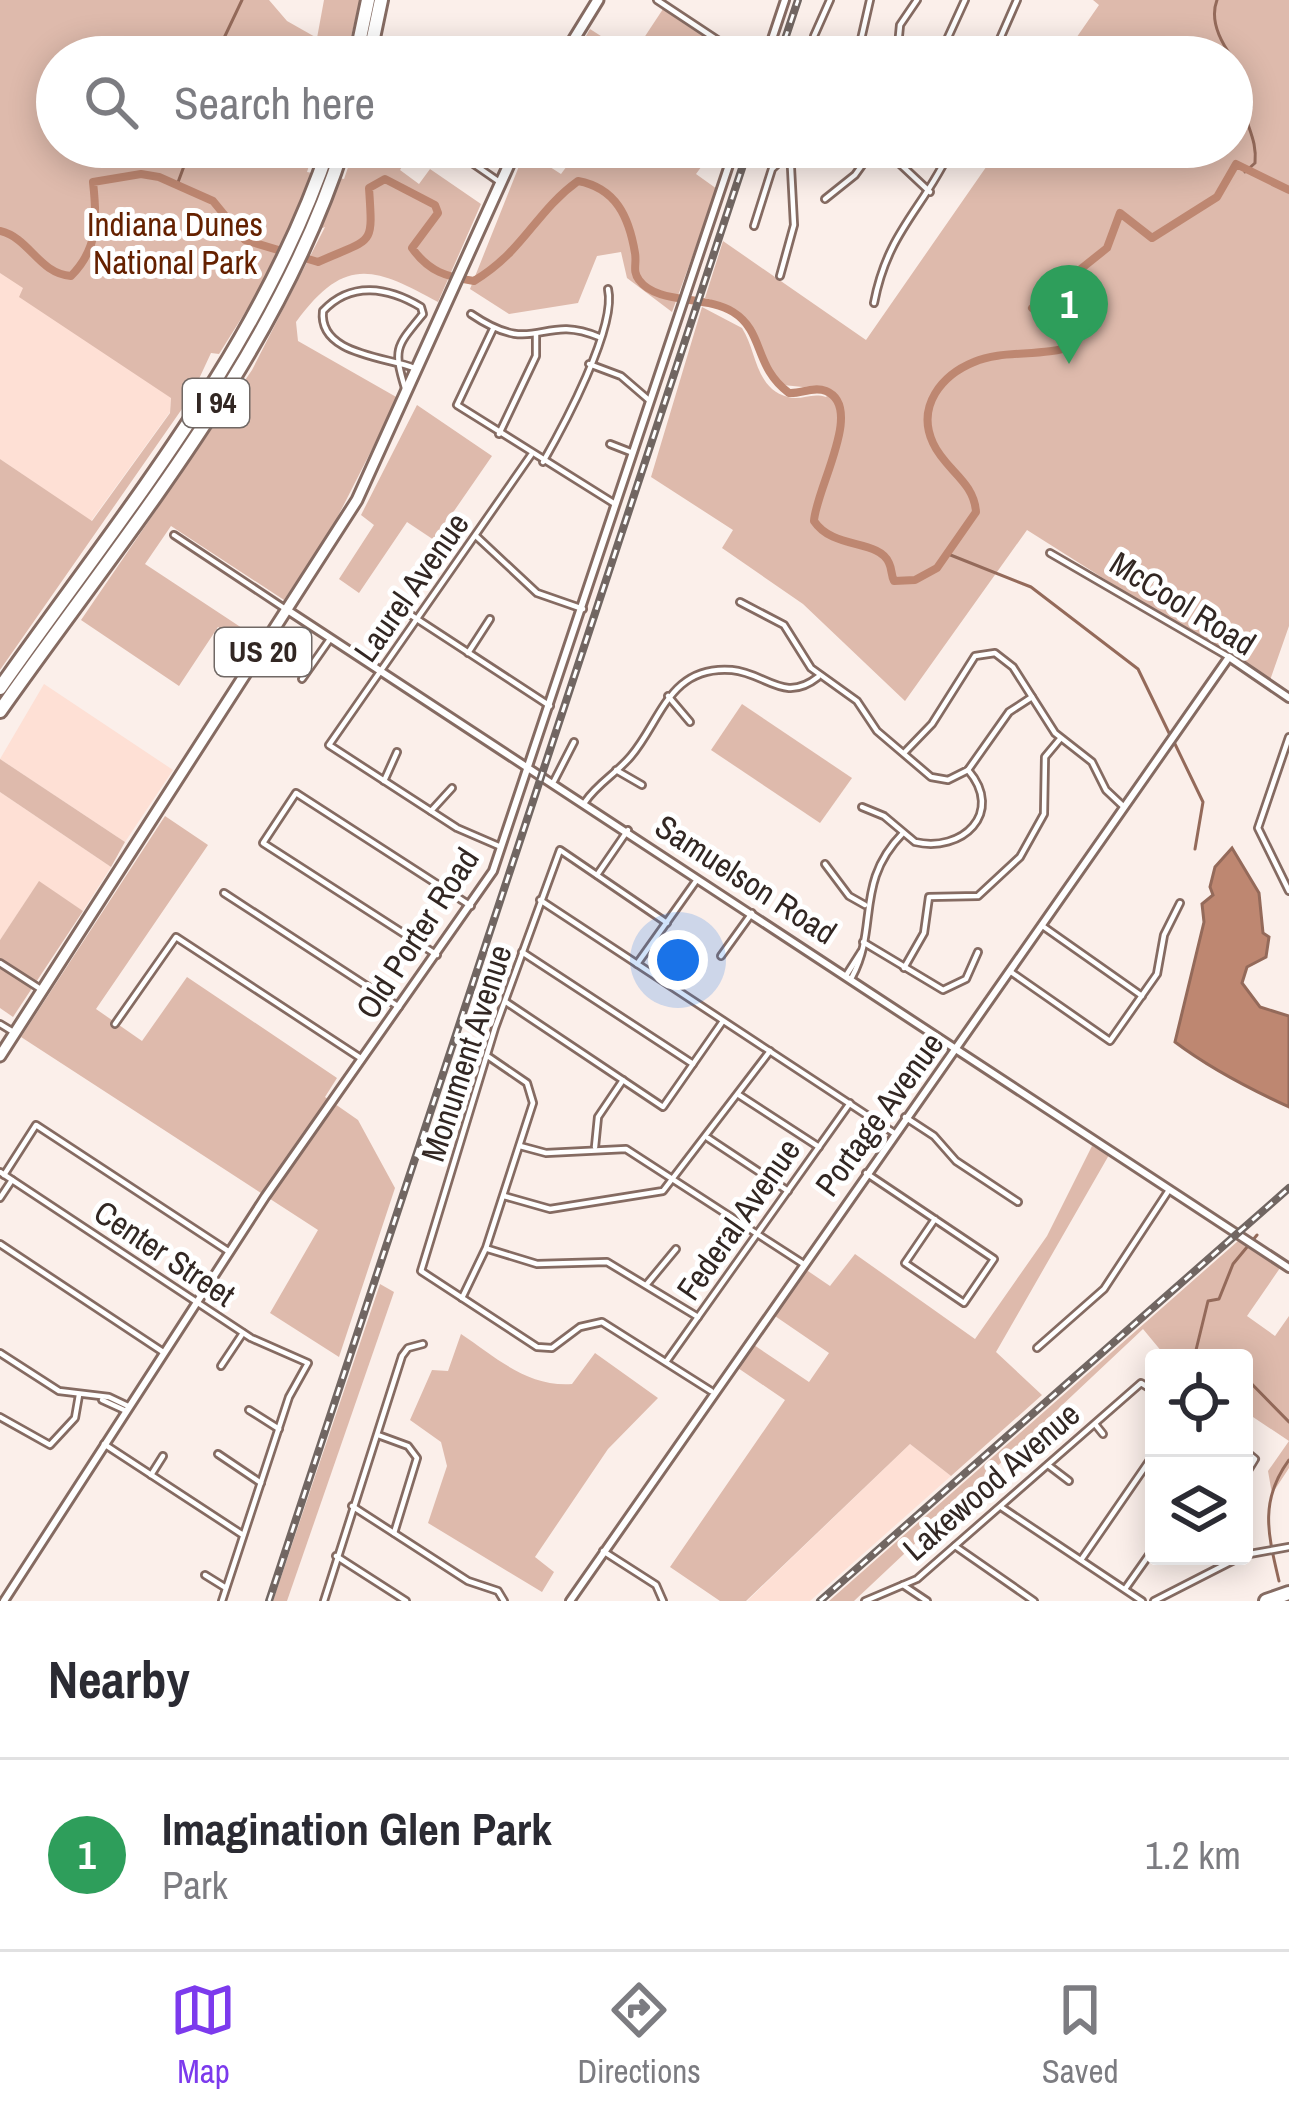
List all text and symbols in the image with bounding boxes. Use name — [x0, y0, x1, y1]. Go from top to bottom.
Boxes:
search box — [36, 36, 1253, 168]
icon: search — [78, 69, 144, 135]
text: Search here — [174, 72, 375, 133]
park label: Indiana Dunes National Park — [87, 202, 263, 284]
pin: 1 — [1030, 265, 1108, 364]
road number: I 94 — [183, 379, 249, 427]
street label: Laurel Avenue — [343, 504, 479, 670]
street label: McCool Road — [1102, 541, 1264, 665]
road number: US 20 — [215, 628, 311, 676]
street label: Samuelson Road — [647, 804, 845, 954]
street label: Old Porter Road — [345, 839, 489, 1027]
your location — [648, 930, 708, 990]
street label: Monument Avenue — [410, 939, 522, 1167]
street label: Portage Avenue — [805, 1023, 953, 1205]
street label: Federal Avenue — [666, 1129, 810, 1309]
street label: Center Street — [86, 1190, 244, 1316]
map controls — [1145, 1349, 1253, 1565]
button: locate — [1145, 1349, 1253, 1457]
street label: Lakewood Avenue — [893, 1392, 1089, 1570]
button: layers — [1145, 1457, 1253, 1565]
text: Nearby — [48, 1645, 190, 1714]
text: Imagination Glen Park — [162, 1798, 552, 1859]
text: 1 — [78, 1829, 96, 1881]
text: 1.2 km — [1145, 1829, 1241, 1881]
text: Park — [162, 1859, 228, 1911]
tab: Map — [170, 1977, 236, 2093]
tab: Directions — [577, 1977, 701, 2093]
tab: Saved — [1042, 1977, 1118, 2093]

